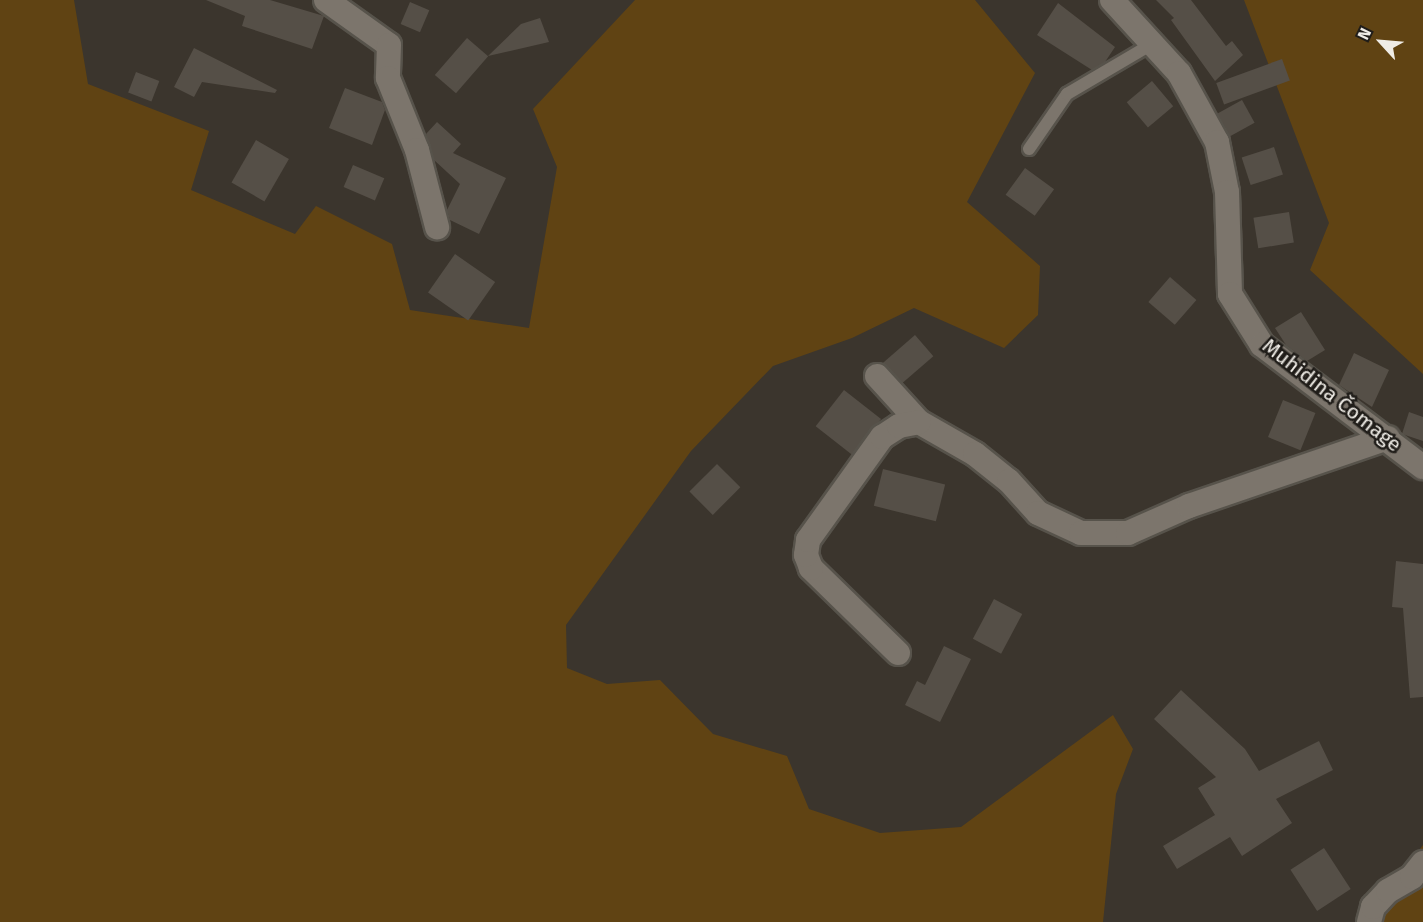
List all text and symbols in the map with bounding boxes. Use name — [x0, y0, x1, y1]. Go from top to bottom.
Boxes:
north arrow — [1351, 12, 1411, 72]
text: N — [1354, 25, 1375, 43]
street label: Muhidina Čomage — [1257, 333, 1407, 457]

